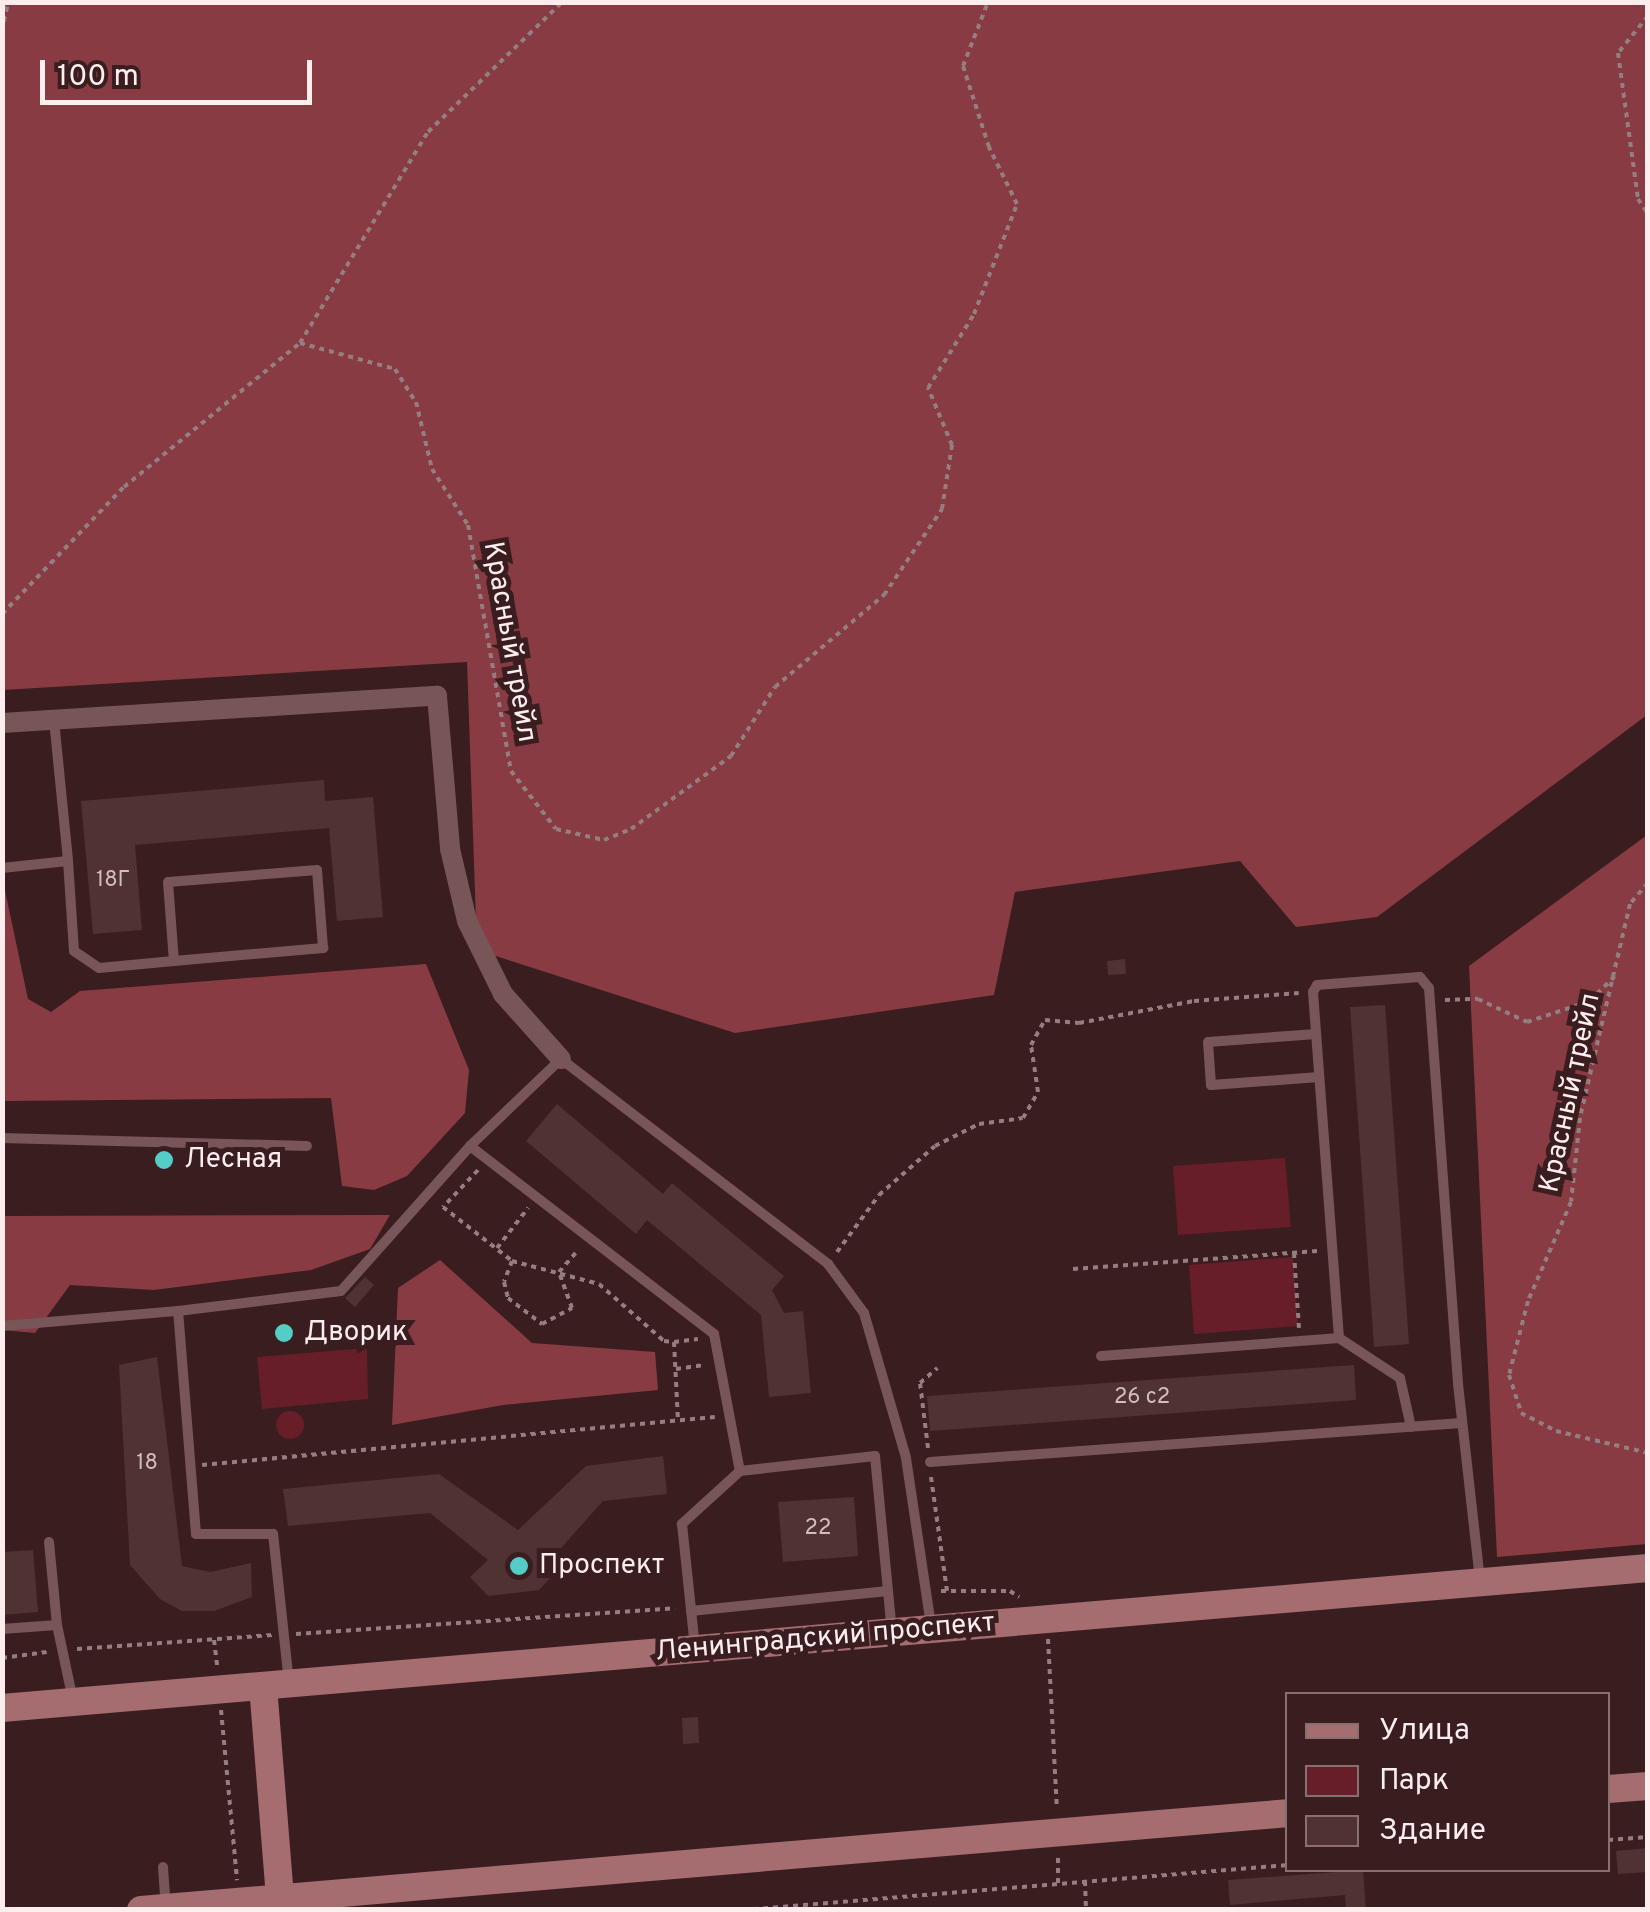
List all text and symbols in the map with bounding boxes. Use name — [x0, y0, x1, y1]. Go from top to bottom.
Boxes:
scale bar — [45, 40, 318, 102]
text: 100 m — [57, 59, 139, 96]
street label: Красный трейл — [475, 539, 543, 745]
house number: 18Г — [96, 868, 130, 894]
street label: Красный трейл — [1533, 990, 1609, 1196]
place label: Лесная — [184, 1143, 282, 1177]
marker: Лесная — [153, 1149, 175, 1171]
place label: Дворик — [304, 1316, 408, 1350]
marker: Дворик — [273, 1322, 295, 1344]
house number: 26 с2 — [1114, 1385, 1170, 1411]
house number: 18 — [136, 1451, 158, 1477]
house number: 22 — [805, 1516, 831, 1542]
place label: Проспект — [539, 1549, 664, 1583]
marker: Проспект — [508, 1555, 530, 1577]
street label: Ленинградский проспект — [654, 1606, 996, 1670]
legend — [1285, 1692, 1610, 1872]
text: Улица — [1379, 1713, 1470, 1750]
text: Парк — [1379, 1763, 1449, 1800]
text: Здание — [1379, 1813, 1486, 1850]

